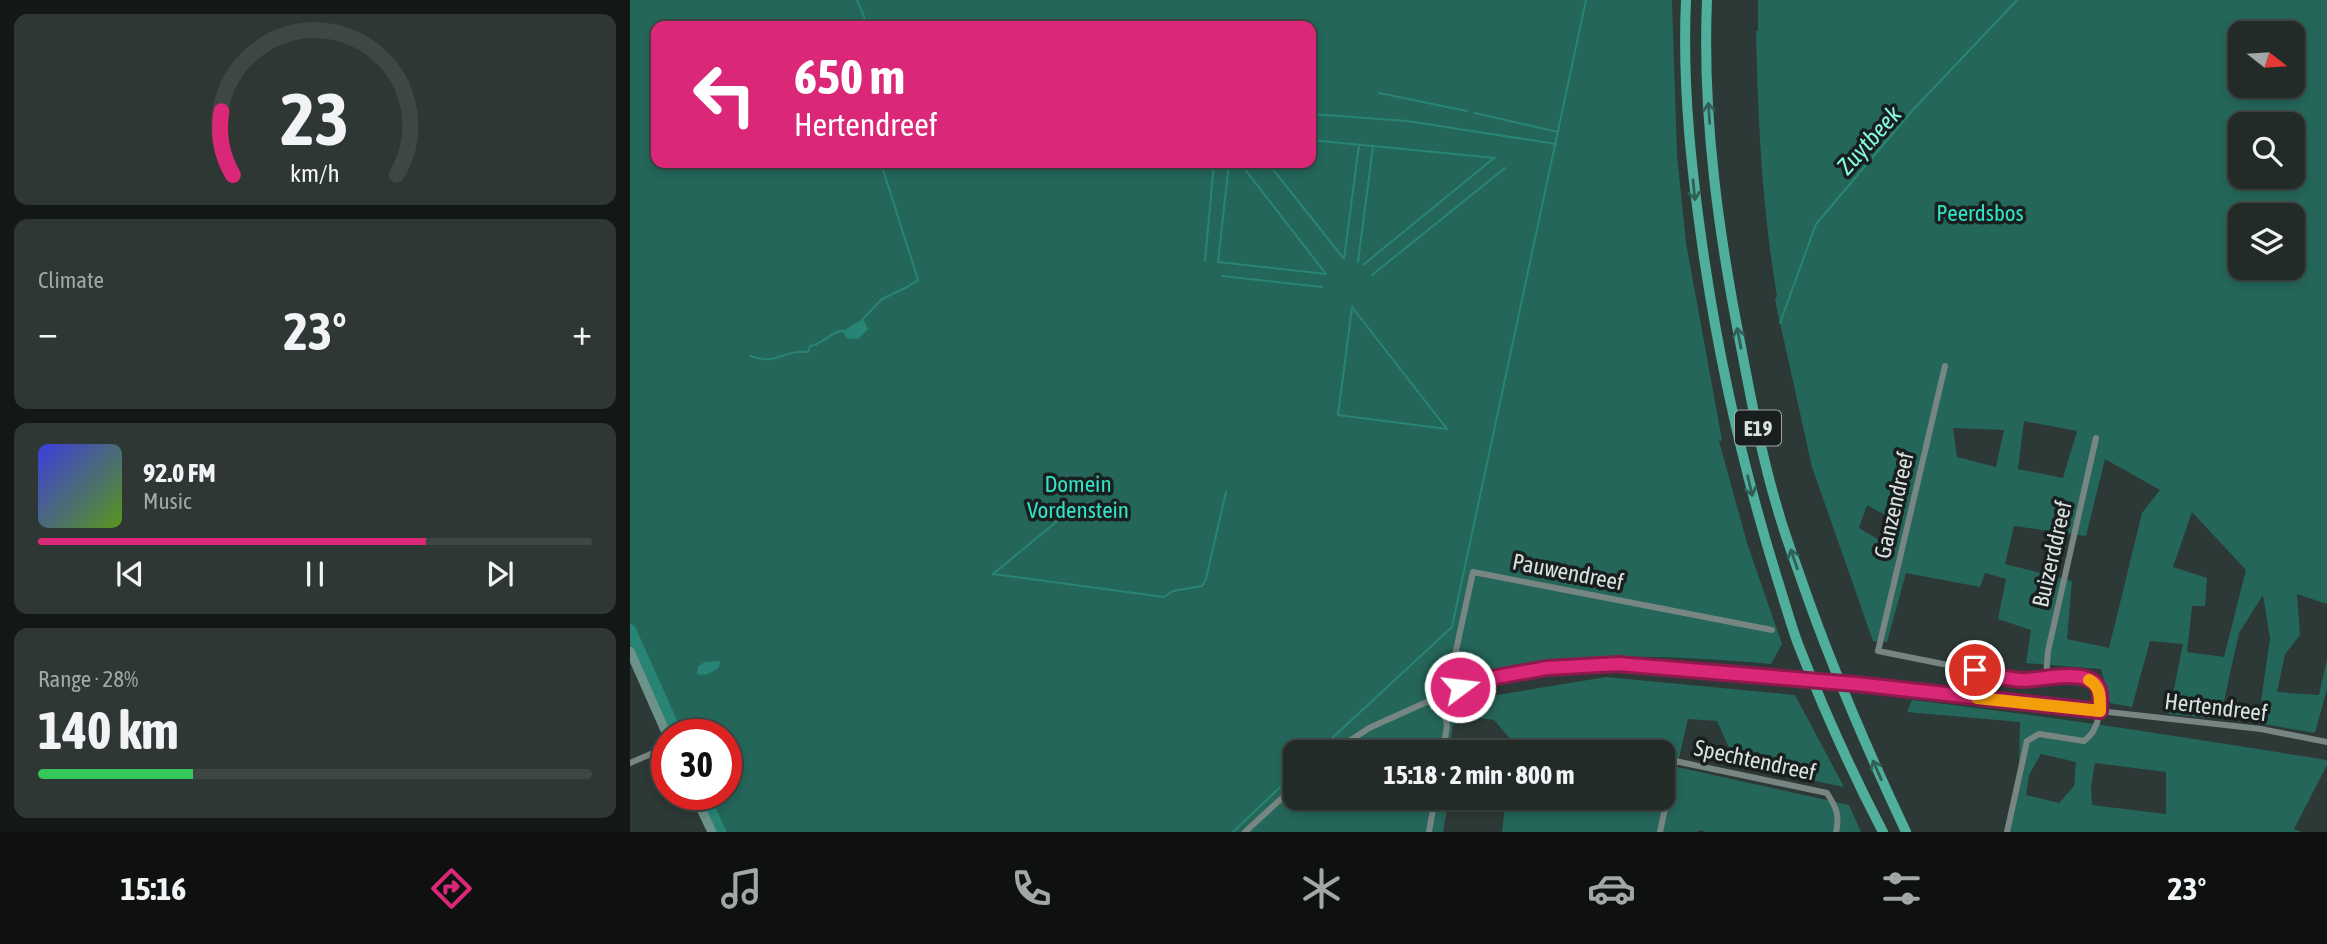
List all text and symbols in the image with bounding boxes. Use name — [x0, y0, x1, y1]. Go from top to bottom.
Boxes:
north arrow — [2228, 21, 2305, 98]
map controls — [2228, 21, 2305, 280]
text: 650 m — [794, 48, 905, 104]
icon: left — [679, 49, 770, 140]
text: 23 — [281, 78, 349, 161]
water label: Zuytbeek — [1831, 100, 1907, 180]
one-way arrow — [1702, 102, 1715, 124]
text: Hertendreef — [794, 106, 938, 143]
button: search — [2228, 112, 2305, 189]
text: km/h — [290, 159, 340, 187]
one-way arrow — [1688, 179, 1701, 201]
park label: Peerdsbos — [1936, 200, 2024, 226]
button: layers — [2228, 203, 2305, 280]
text: Climate — [38, 267, 104, 293]
text: 23° — [283, 301, 347, 361]
text: − — [38, 310, 58, 353]
text: + — [572, 310, 592, 353]
one-way arrow — [1732, 327, 1745, 350]
road number: E19 — [1735, 410, 1781, 446]
street label: Ganzendreef — [1869, 449, 1919, 561]
text: 92.0 FM — [143, 458, 216, 488]
park label: Domein Vordenstein — [1027, 471, 1129, 523]
one-way arrow — [1744, 474, 1757, 497]
text: Music — [143, 488, 191, 514]
street label: Buizerddreef — [2027, 498, 2077, 610]
one-way arrow — [1787, 548, 1799, 570]
street label: Pauwendreef — [1510, 549, 1626, 595]
icon: previous — [111, 555, 149, 593]
icon: pause — [296, 555, 334, 593]
icon: next — [481, 555, 519, 593]
pin — [1945, 640, 2005, 700]
position arrow — [1423, 650, 1497, 724]
icon: arrive — [1956, 651, 1994, 689]
text: Range · 28% — [38, 666, 138, 692]
street label: Hertendreef — [2163, 688, 2269, 726]
text: 140 km — [38, 700, 179, 760]
speed limit sign: 30 — [651, 719, 742, 810]
street label: Spechtendreef — [1692, 734, 1818, 786]
text: 15:18 · 2 min · 800 m — [1384, 760, 1574, 790]
one-way arrow — [1870, 760, 1883, 781]
icon: directions — [427, 864, 476, 913]
icon: music — [717, 864, 766, 913]
icon: phone — [1007, 864, 1056, 913]
icon: climate — [1297, 864, 1346, 913]
icon: car — [1587, 864, 1636, 913]
icon: filters — [1877, 864, 1926, 913]
text: 15:16 — [121, 870, 186, 907]
text: 23° — [2167, 870, 2206, 907]

